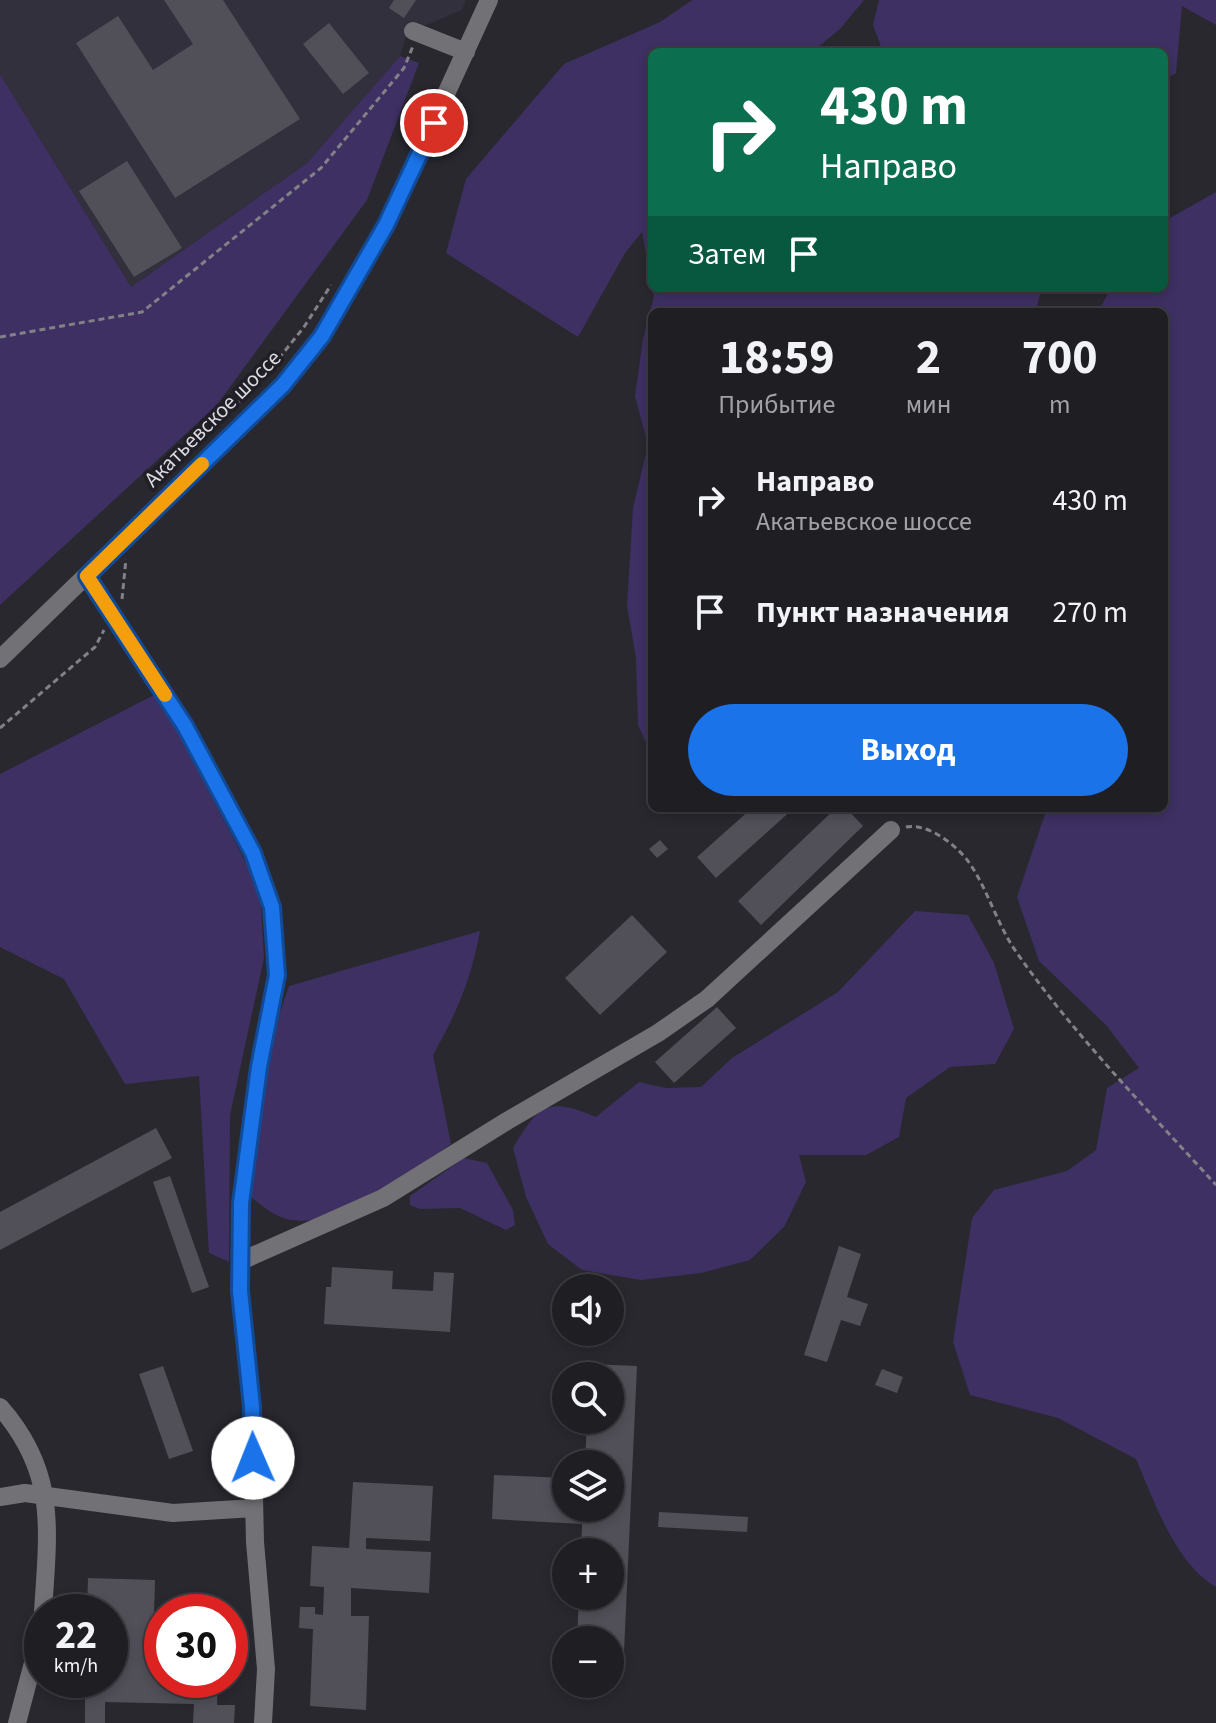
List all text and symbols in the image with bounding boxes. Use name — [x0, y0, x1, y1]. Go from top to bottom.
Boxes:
text: 430 m — [820, 67, 968, 146]
icon: right — [688, 80, 792, 184]
pin — [400, 89, 468, 157]
icon: arrive — [412, 101, 456, 145]
text: Направо — [820, 141, 957, 192]
icon: arrive — [782, 232, 826, 276]
text: Затем — [688, 233, 766, 276]
text: 18:59 — [719, 324, 835, 392]
text: 2 — [916, 324, 941, 392]
text: 700 — [1022, 324, 1098, 392]
street label: Акатьевское шоссе — [137, 343, 289, 495]
text: Прибытие — [718, 386, 835, 423]
text: мин — [906, 386, 951, 423]
text: m — [1049, 386, 1070, 423]
text: Направо — [756, 460, 874, 503]
icon: right — [688, 478, 732, 522]
text: 430 m — [1052, 479, 1128, 522]
text: Акатьевское шоссе — [756, 503, 972, 540]
icon: arrive — [688, 590, 732, 634]
text: Пункт назначения — [756, 591, 1010, 634]
text: 270 m — [1052, 591, 1128, 634]
button: Выход — [688, 704, 1128, 796]
map controls — [552, 1274, 624, 1698]
button: sound — [552, 1274, 624, 1346]
button: search — [552, 1362, 624, 1434]
position arrow — [211, 1416, 295, 1500]
button: layers — [552, 1450, 624, 1522]
button: + — [552, 1538, 624, 1610]
speed limit sign: 30 — [144, 1594, 248, 1698]
text: 22 — [55, 1607, 97, 1664]
button: − — [552, 1626, 624, 1698]
text: km/h — [54, 1652, 98, 1680]

